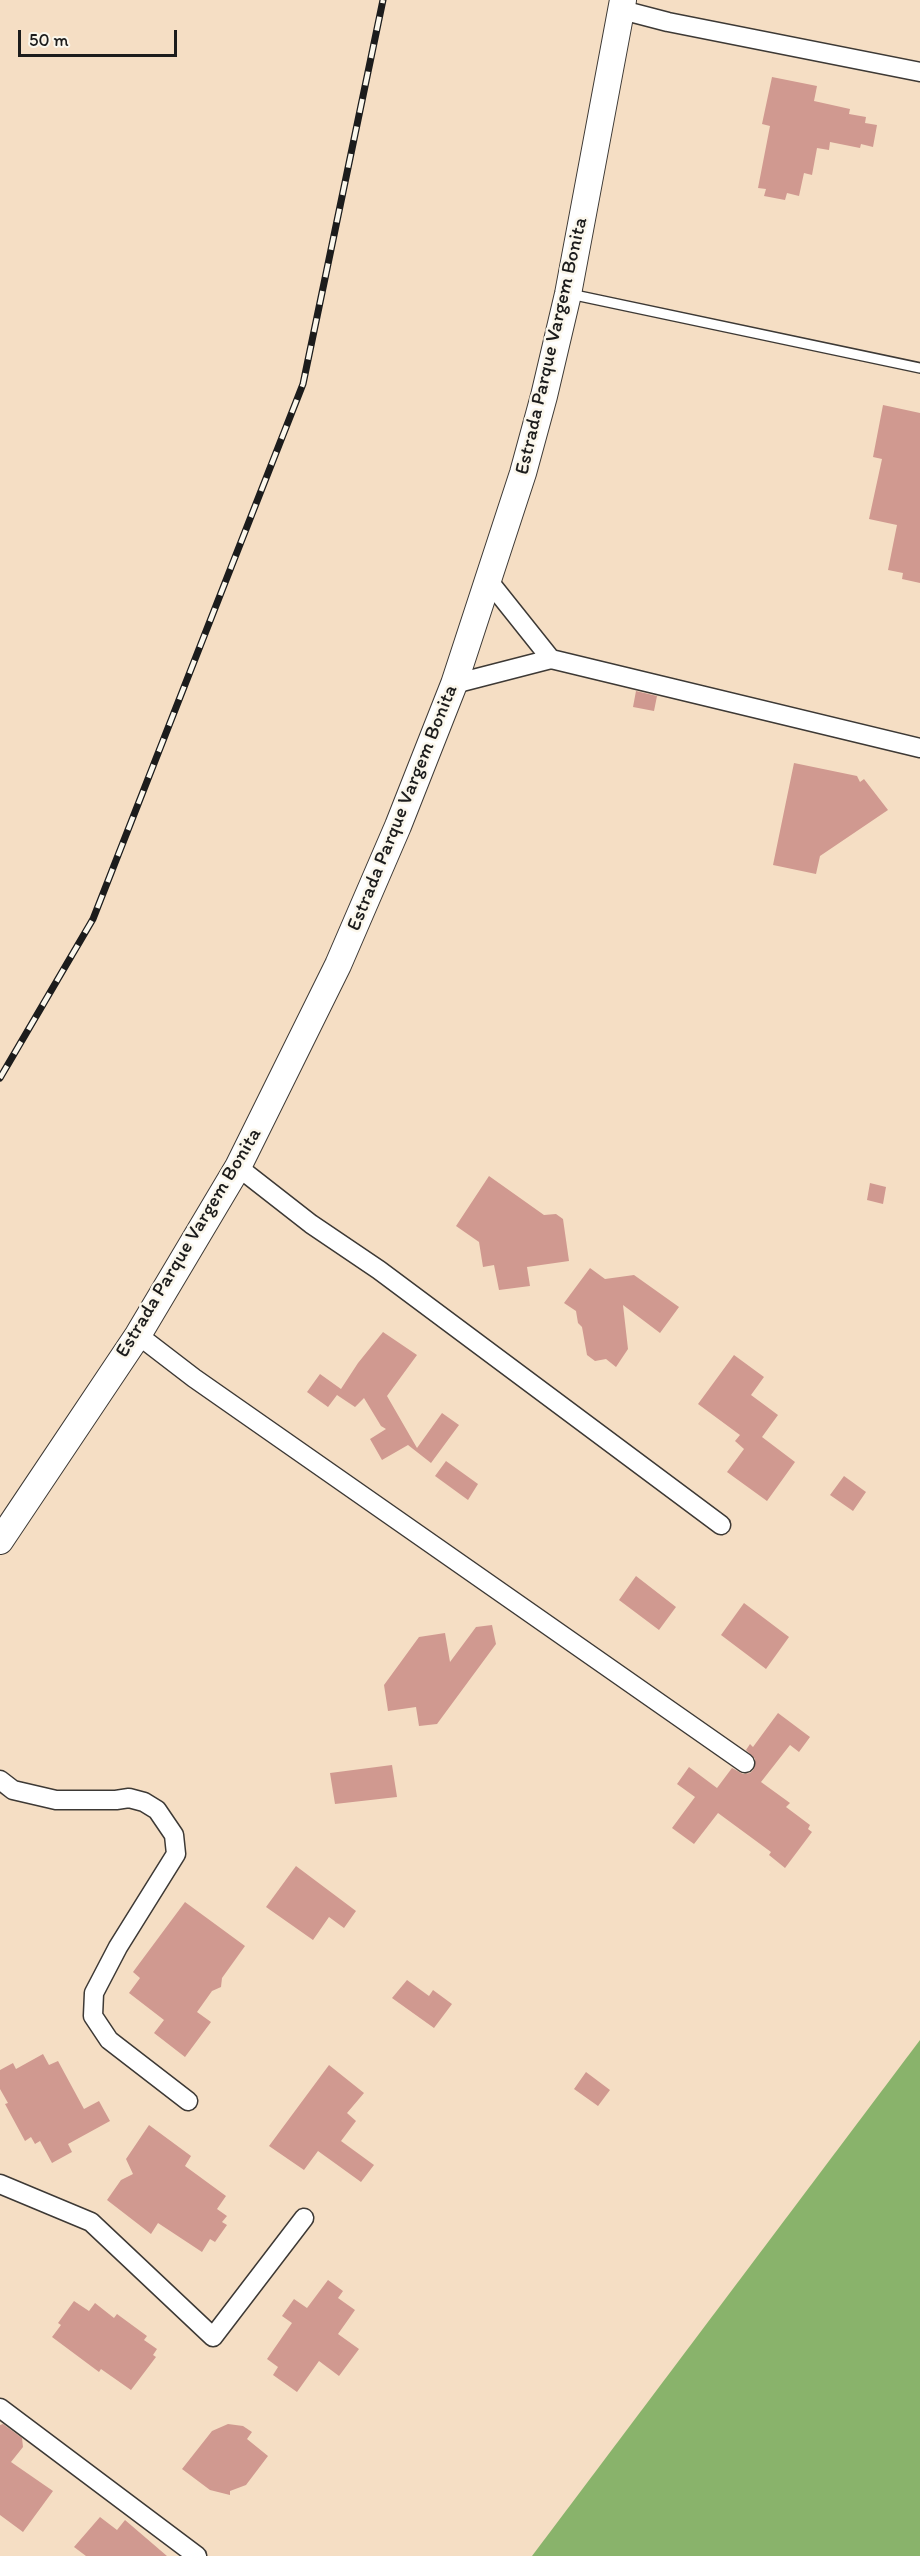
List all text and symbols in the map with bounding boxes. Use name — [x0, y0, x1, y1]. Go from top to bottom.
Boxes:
scale bar — [21, 18, 180, 56]
text: 50 m — [29, 29, 69, 51]
street label: Estrada Parque Vargem Bonita — [511, 215, 593, 477]
street label: Estrada Parque Vargem Bonita — [343, 681, 463, 935]
street label: Estrada Parque Vargem Bonita — [111, 1124, 267, 1362]

